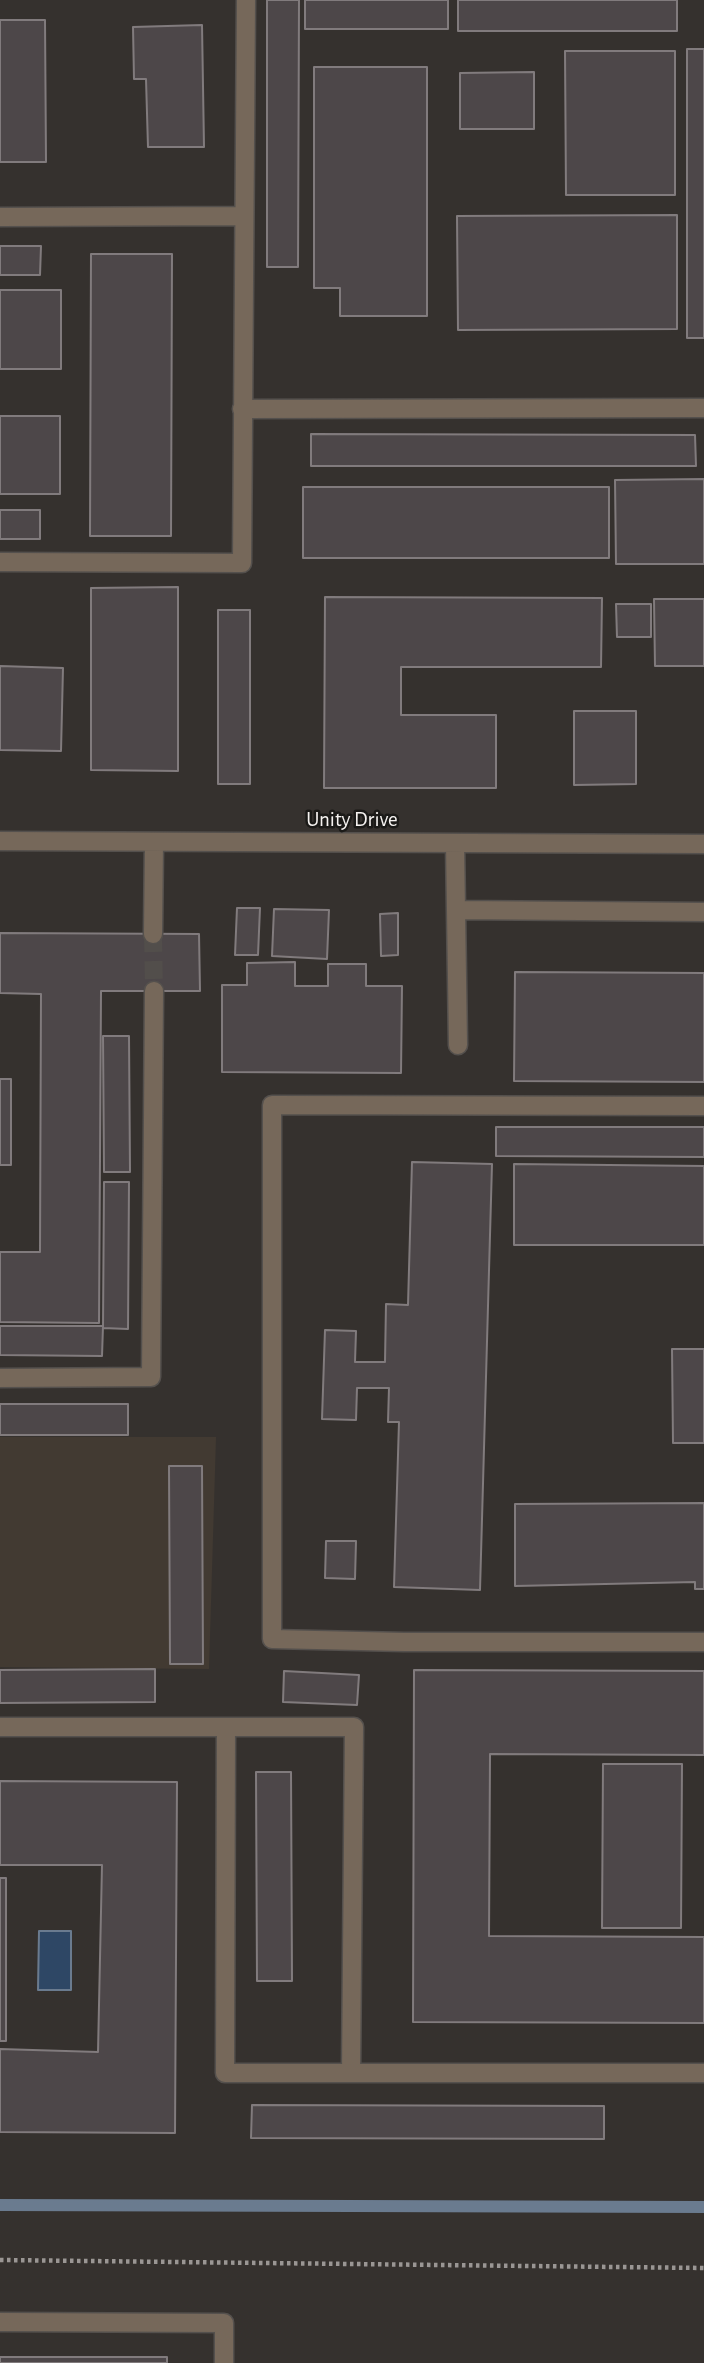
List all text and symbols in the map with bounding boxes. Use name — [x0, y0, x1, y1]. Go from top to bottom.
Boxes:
street label: Unity Drive — [306, 807, 398, 833]

